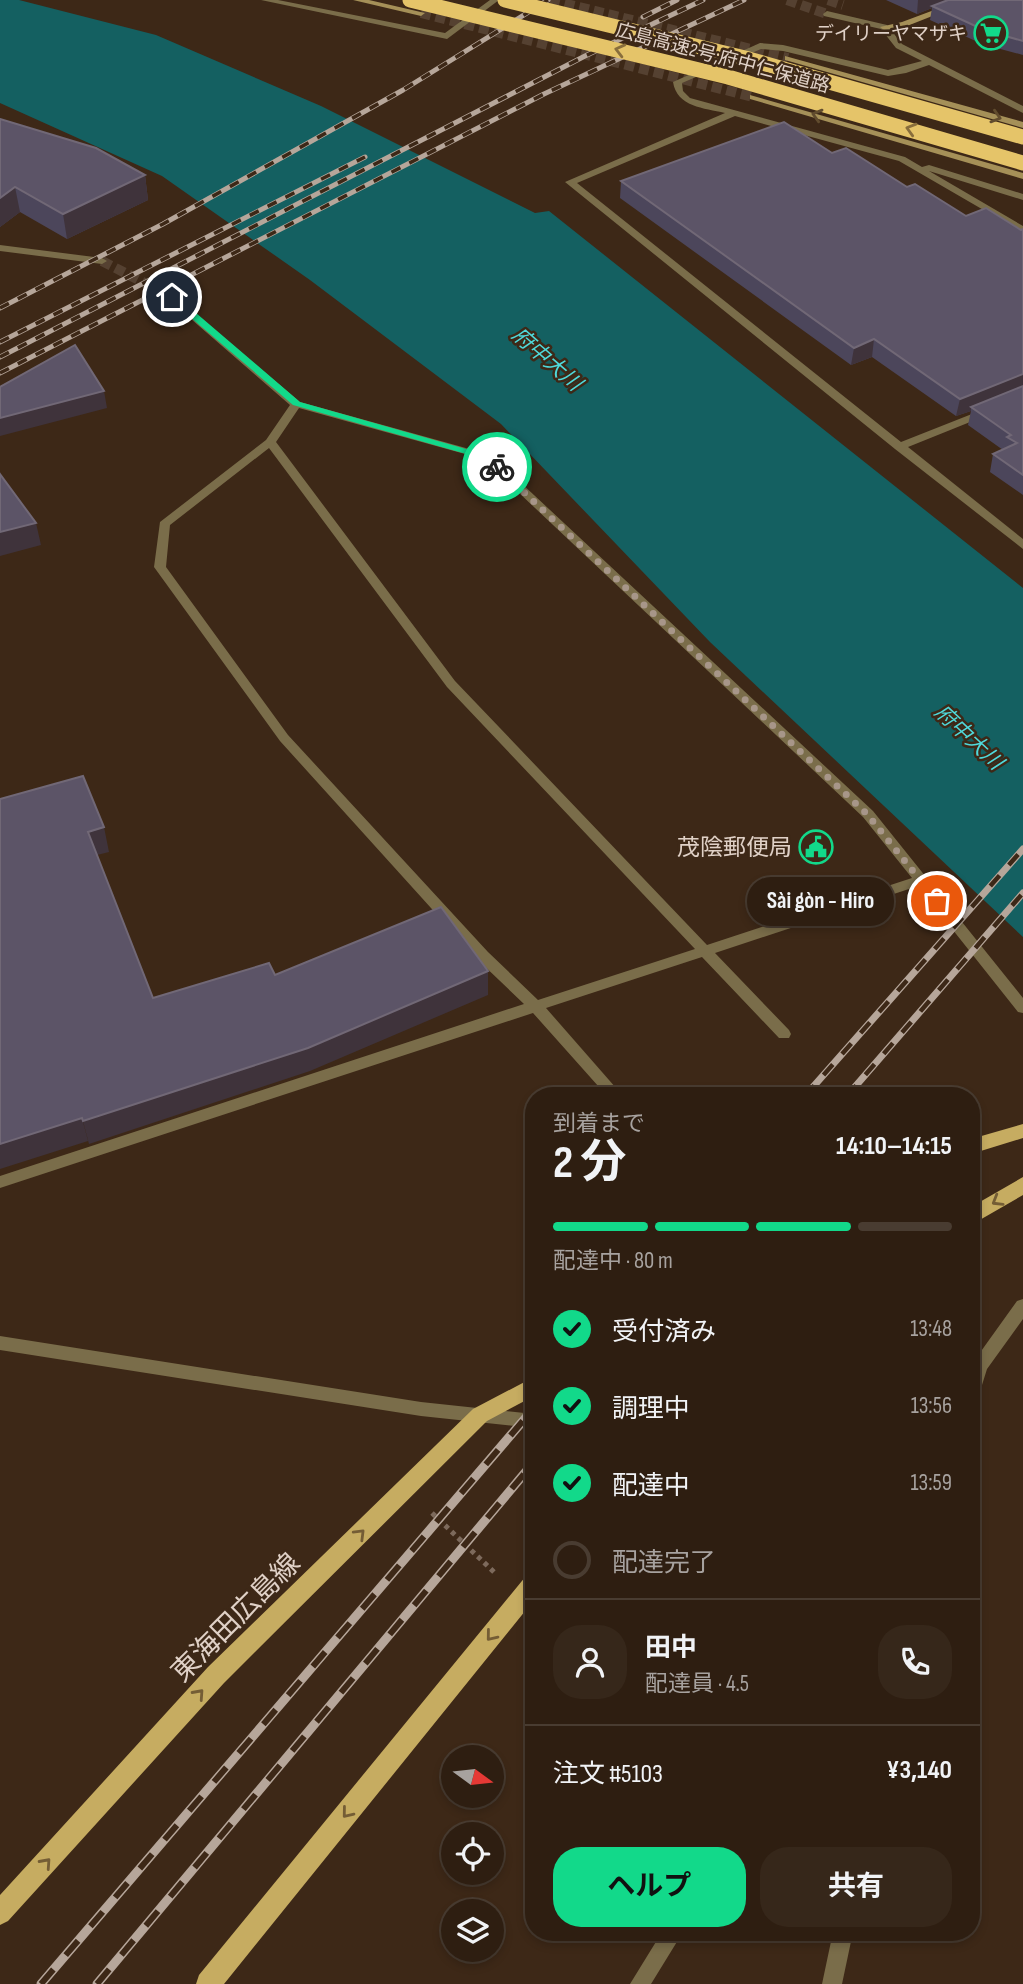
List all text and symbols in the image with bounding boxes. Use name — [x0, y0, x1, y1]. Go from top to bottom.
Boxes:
supermarket icon: デイリーヤマザキ — [972, 14, 1010, 52]
street label: 広島高速2号;府中仁保道路 — [613, 19, 832, 98]
place label: デイリーヤマザキ — [815, 23, 967, 46]
one-way arrow — [615, 44, 627, 58]
one-way arrow — [989, 108, 1001, 123]
one-way arrow — [811, 109, 823, 123]
one-way arrow — [905, 123, 917, 138]
pin — [142, 267, 202, 327]
icon: home — [153, 278, 191, 316]
water label: 府中大川 — [507, 322, 588, 398]
courier — [462, 432, 532, 502]
icon: bike — [478, 448, 516, 486]
water label: 府中大川 — [929, 700, 1009, 777]
public building icon: 茂陰郵便局 — [797, 828, 835, 866]
place label: 茂陰郵便局 — [677, 834, 792, 862]
pin — [907, 871, 967, 931]
callout: Sài gòn - Hiro — [748, 876, 895, 926]
icon: bag — [918, 882, 956, 920]
text: Sài gòn - Hiro — [767, 887, 874, 915]
text: 到着まで — [553, 1110, 645, 1138]
text: 14:10–14:15 — [836, 1131, 952, 1162]
text: 2 分 — [553, 1136, 626, 1191]
one-way arrow — [992, 1193, 1005, 1206]
text: 配達中 · 80 m — [553, 1247, 673, 1275]
icon: check — [553, 1310, 591, 1348]
text: 13:48 — [910, 1315, 952, 1343]
text: 受付済み — [612, 1317, 716, 1348]
icon: check — [553, 1387, 591, 1425]
text: 13:56 — [911, 1392, 952, 1420]
text: 調理中 — [612, 1394, 690, 1425]
icon: check — [553, 1464, 591, 1502]
text: 13:59 — [911, 1469, 952, 1497]
text: 配達中 — [612, 1471, 690, 1502]
one-way arrow — [352, 1529, 365, 1542]
street label: 東海田広島線 — [165, 1547, 307, 1689]
text: 配達完了 — [612, 1548, 716, 1579]
button: person — [553, 1625, 627, 1699]
button: phone — [878, 1625, 952, 1699]
one-way arrow — [486, 1628, 499, 1640]
text: 田中 — [645, 1633, 697, 1664]
text: 配達員 · 4.5 — [645, 1670, 749, 1698]
one-way arrow — [191, 1690, 203, 1703]
north arrow — [441, 1745, 504, 1808]
map controls — [441, 1745, 504, 1962]
text: ¥3,140 — [886, 1755, 952, 1786]
text: 注文 #5103 — [553, 1759, 663, 1790]
one-way arrow — [343, 1805, 356, 1817]
button: locate — [441, 1822, 504, 1885]
button: ヘルプ — [553, 1847, 746, 1927]
button: 共有 — [760, 1847, 952, 1927]
one-way arrow — [38, 1858, 50, 1871]
button: layers — [441, 1899, 504, 1962]

